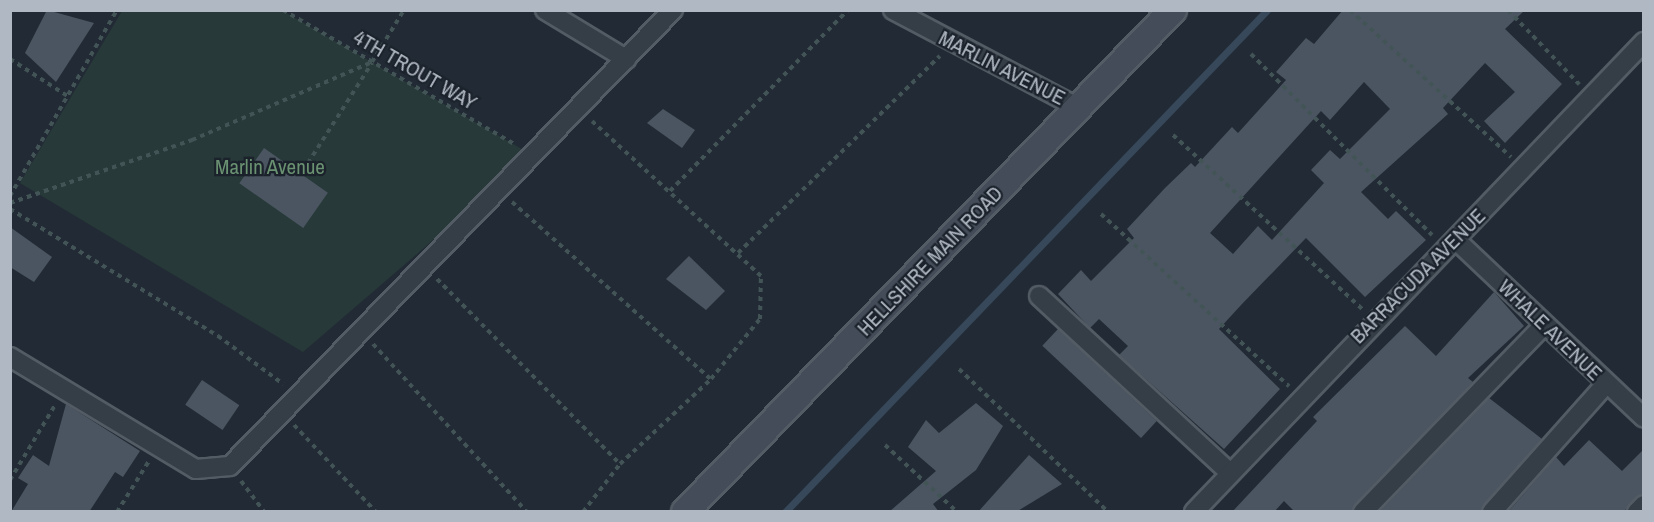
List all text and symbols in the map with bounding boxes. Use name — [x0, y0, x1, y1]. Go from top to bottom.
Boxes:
street label: 4TH TROUT WAY — [349, 24, 481, 116]
street label: MARLIN AVENUE — [934, 25, 1070, 111]
park label: Marlin Avenue — [215, 154, 325, 180]
street label: HELLSHIRE MAIN ROAD — [852, 181, 1008, 341]
street label: BARRACUDA AVENUE — [1345, 203, 1491, 349]
street label: WHALE AVENUE — [1492, 274, 1608, 386]

